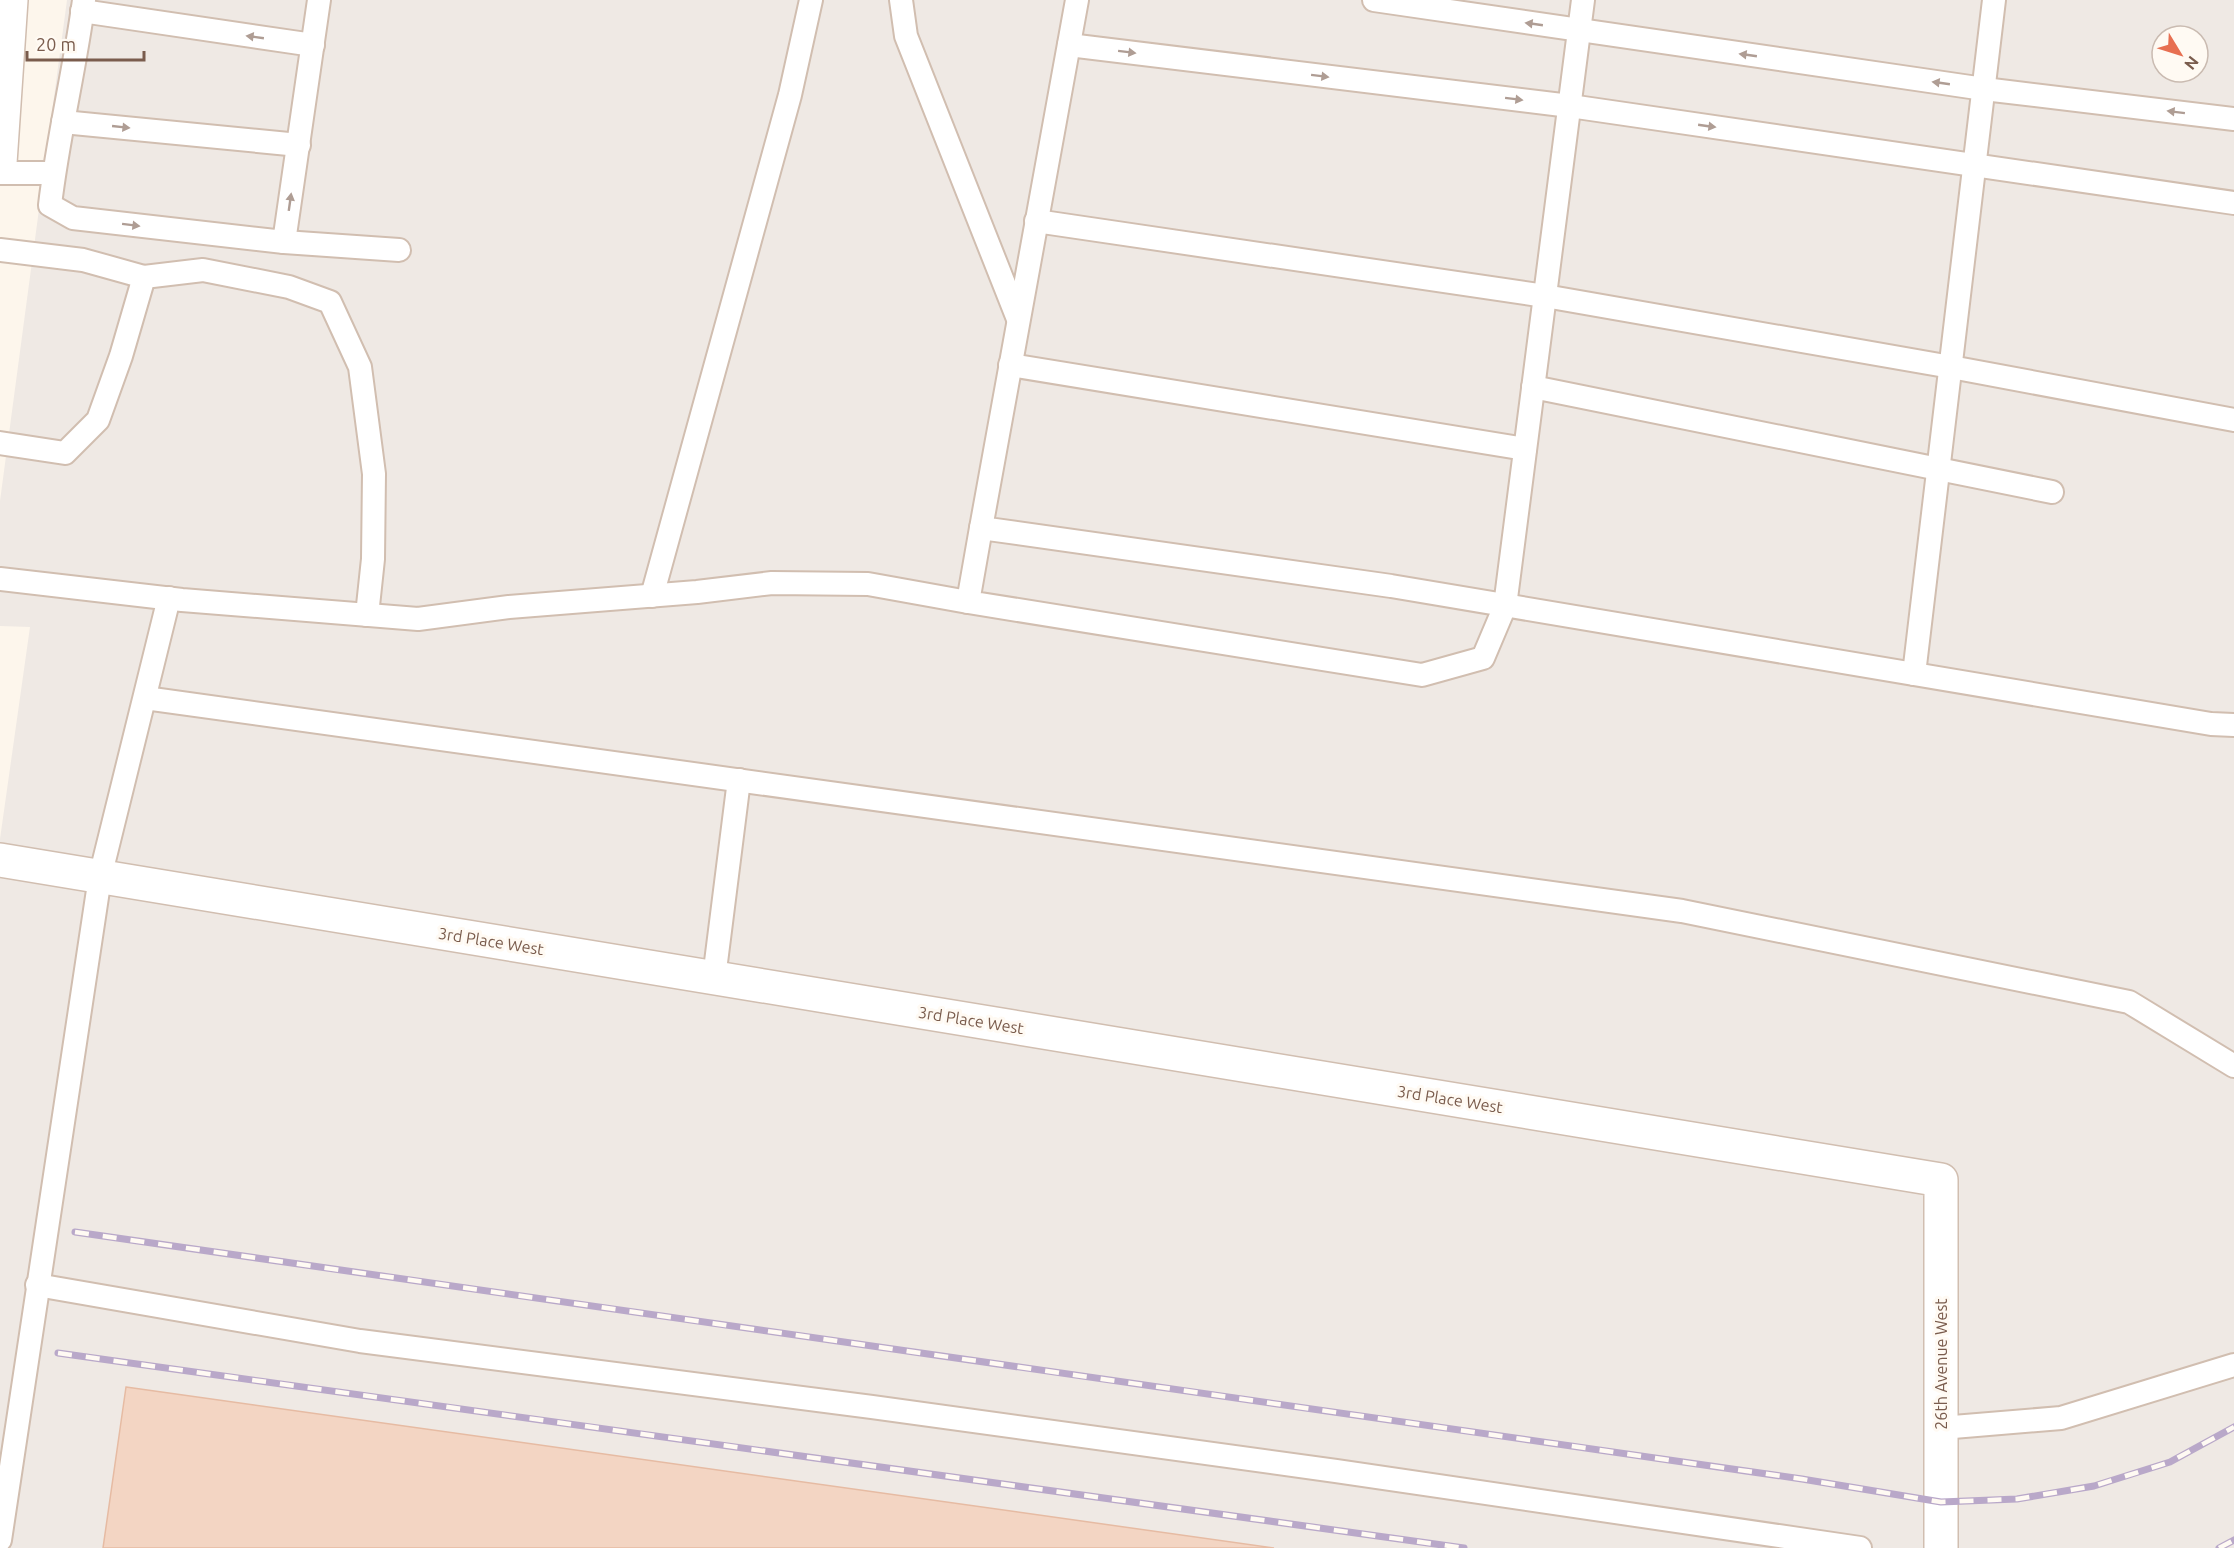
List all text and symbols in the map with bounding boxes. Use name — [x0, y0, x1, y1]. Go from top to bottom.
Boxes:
one-way arrow — [1524, 19, 1543, 28]
scale bar — [27, 24, 144, 62]
north arrow — [2150, 24, 2210, 84]
one-way arrow — [245, 32, 264, 41]
text: 20 m — [36, 34, 76, 54]
one-way arrow — [1117, 47, 1136, 57]
one-way arrow — [1738, 50, 1757, 59]
text: N — [2181, 53, 2203, 73]
one-way arrow — [1311, 71, 1330, 81]
one-way arrow — [1931, 78, 1950, 87]
one-way arrow — [1504, 95, 1523, 104]
one-way arrow — [2166, 107, 2185, 116]
one-way arrow — [1698, 121, 1717, 130]
one-way arrow — [112, 123, 131, 132]
one-way arrow — [286, 192, 295, 211]
one-way arrow — [122, 220, 141, 229]
street label: 3rd Place West — [437, 924, 546, 958]
street label: 3rd Place West — [917, 1003, 1026, 1037]
street label: 3rd Place West — [1396, 1082, 1505, 1116]
street label: 26th Avenue West — [1932, 1298, 1950, 1430]

